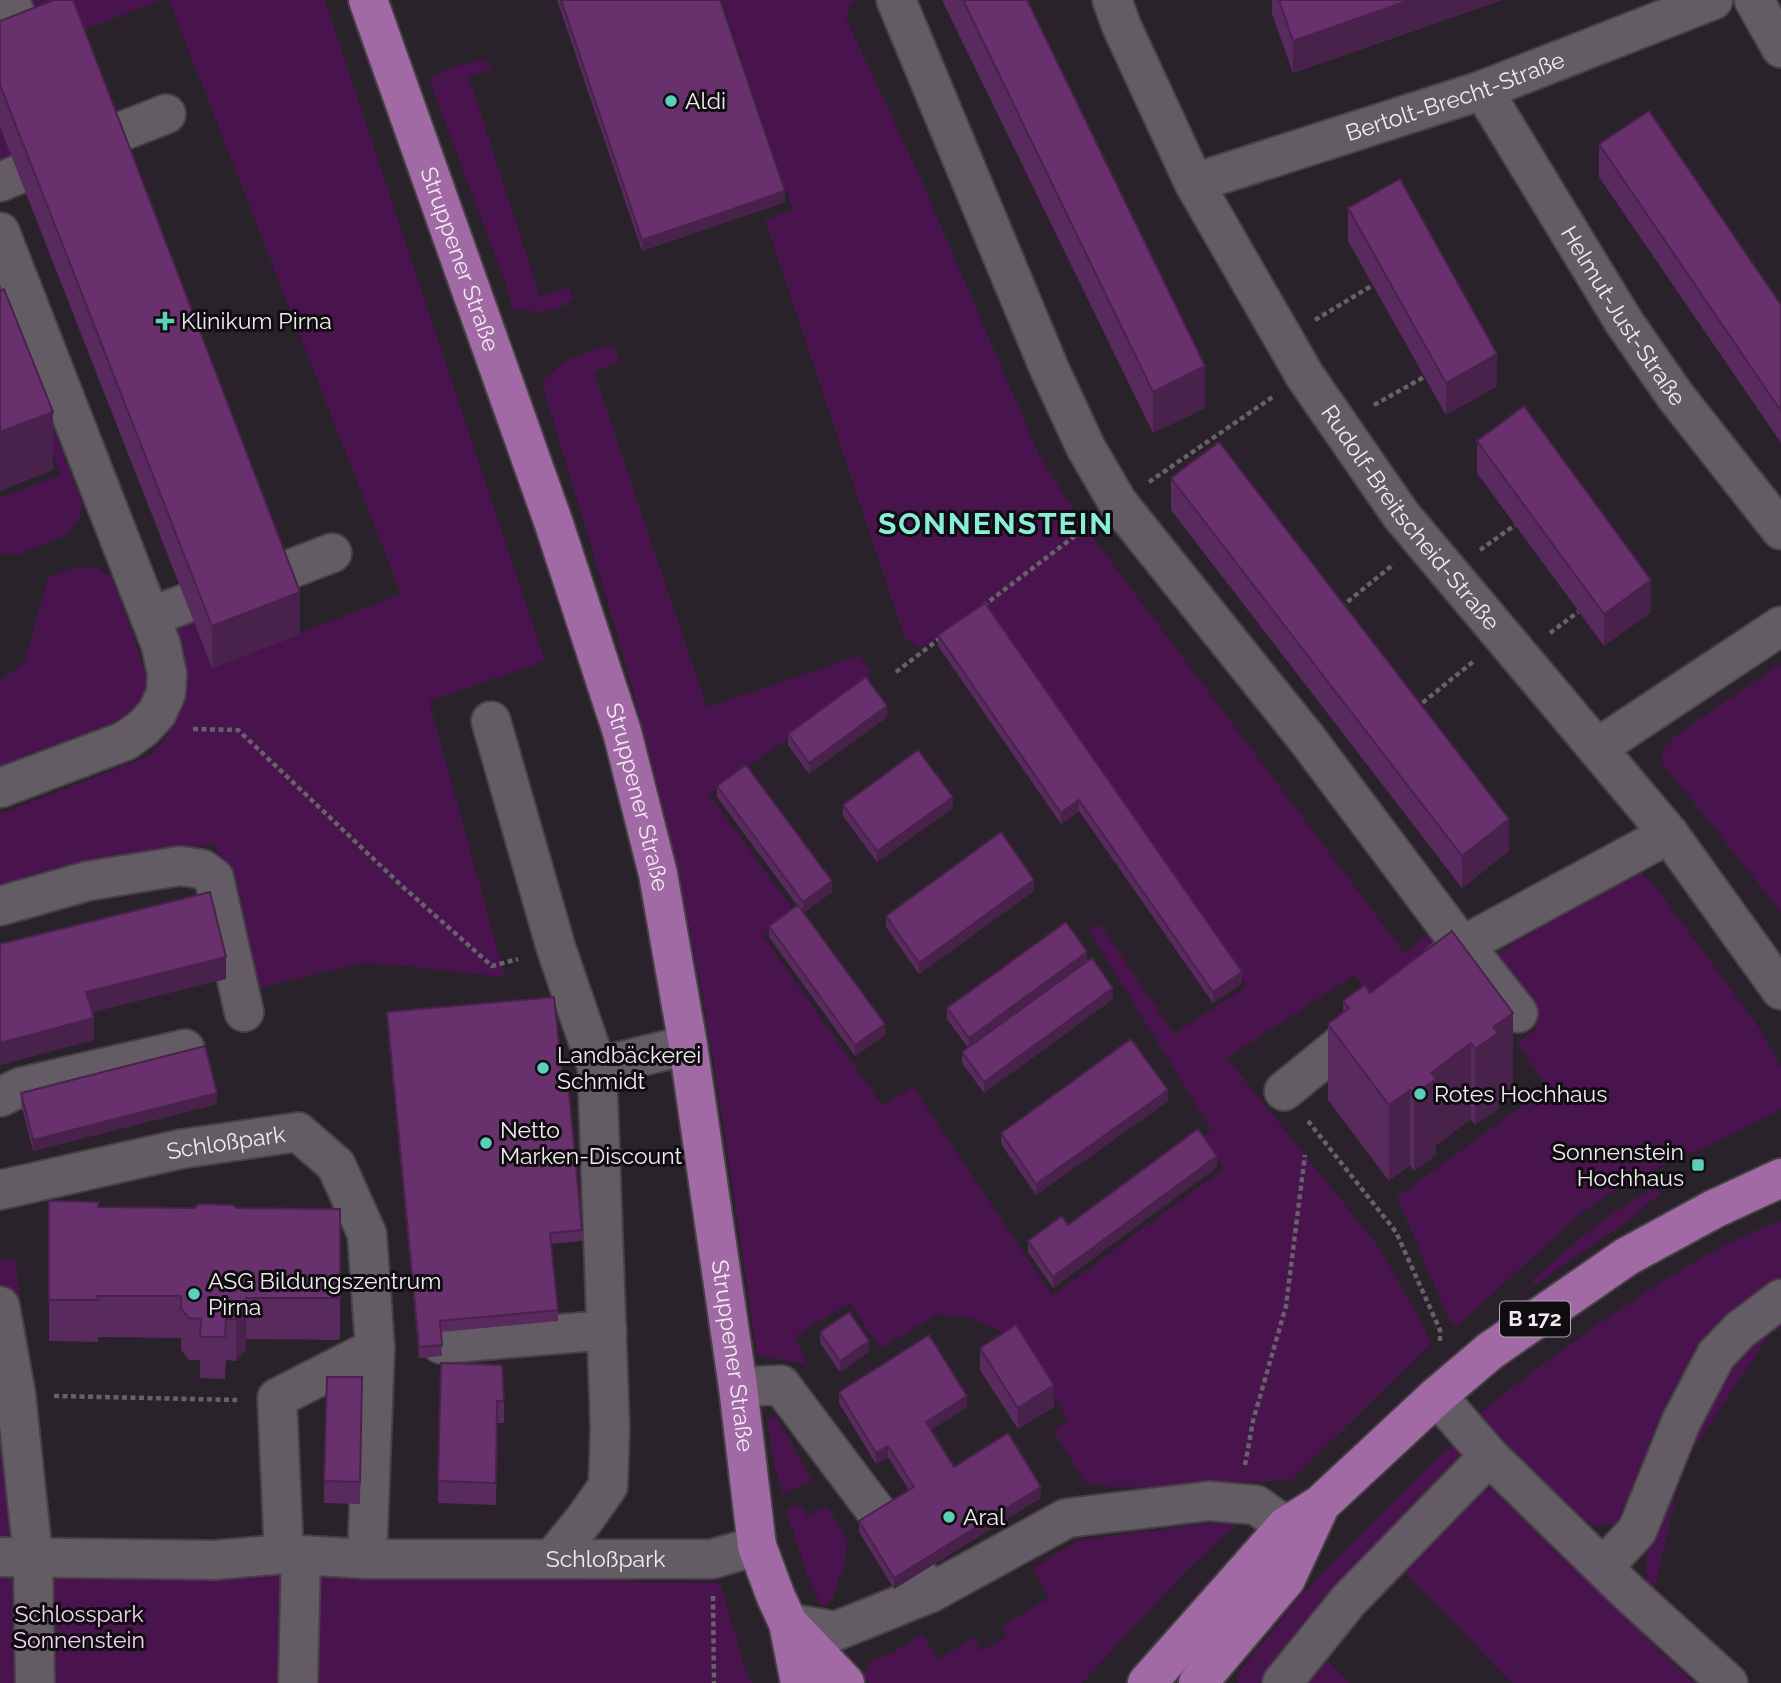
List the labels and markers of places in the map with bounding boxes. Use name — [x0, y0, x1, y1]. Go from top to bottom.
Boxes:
place label: Aldi — [685, 87, 726, 114]
marker: Aldi — [663, 93, 679, 109]
place label: Klinikum Pirna — [181, 307, 332, 334]
marker: Klinikum Pirna — [155, 311, 175, 331]
place label: Landbäckerei Schmidt — [557, 1041, 701, 1094]
marker: Landbäckerei Schmidt — [535, 1060, 551, 1076]
place label: Rotes Hochhaus — [1434, 1080, 1607, 1107]
marker: Rotes Hochhaus — [1412, 1086, 1428, 1102]
place label: Netto Marken-Discount — [500, 1116, 683, 1169]
marker: Netto Marken-Discount — [478, 1135, 494, 1151]
place label: Sonnenstein Hochhaus — [1552, 1138, 1684, 1191]
marker: Sonnenstein Hochhaus — [1690, 1157, 1706, 1173]
place label: ASG Bildungszentrum Pirna — [208, 1267, 441, 1320]
marker: ASG Bildungszentrum Pirna — [186, 1286, 202, 1302]
place label: Aral — [963, 1503, 1006, 1530]
marker: Aral — [941, 1509, 957, 1525]

